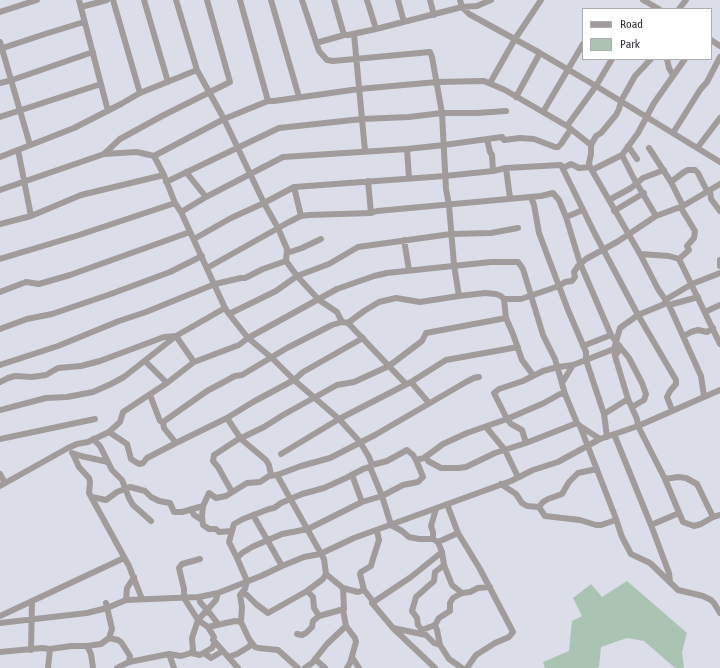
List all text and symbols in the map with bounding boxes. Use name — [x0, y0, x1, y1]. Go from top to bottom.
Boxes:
legend — [582, 8, 712, 60]
text: Road — [620, 17, 643, 31]
text: Park — [620, 37, 640, 51]

